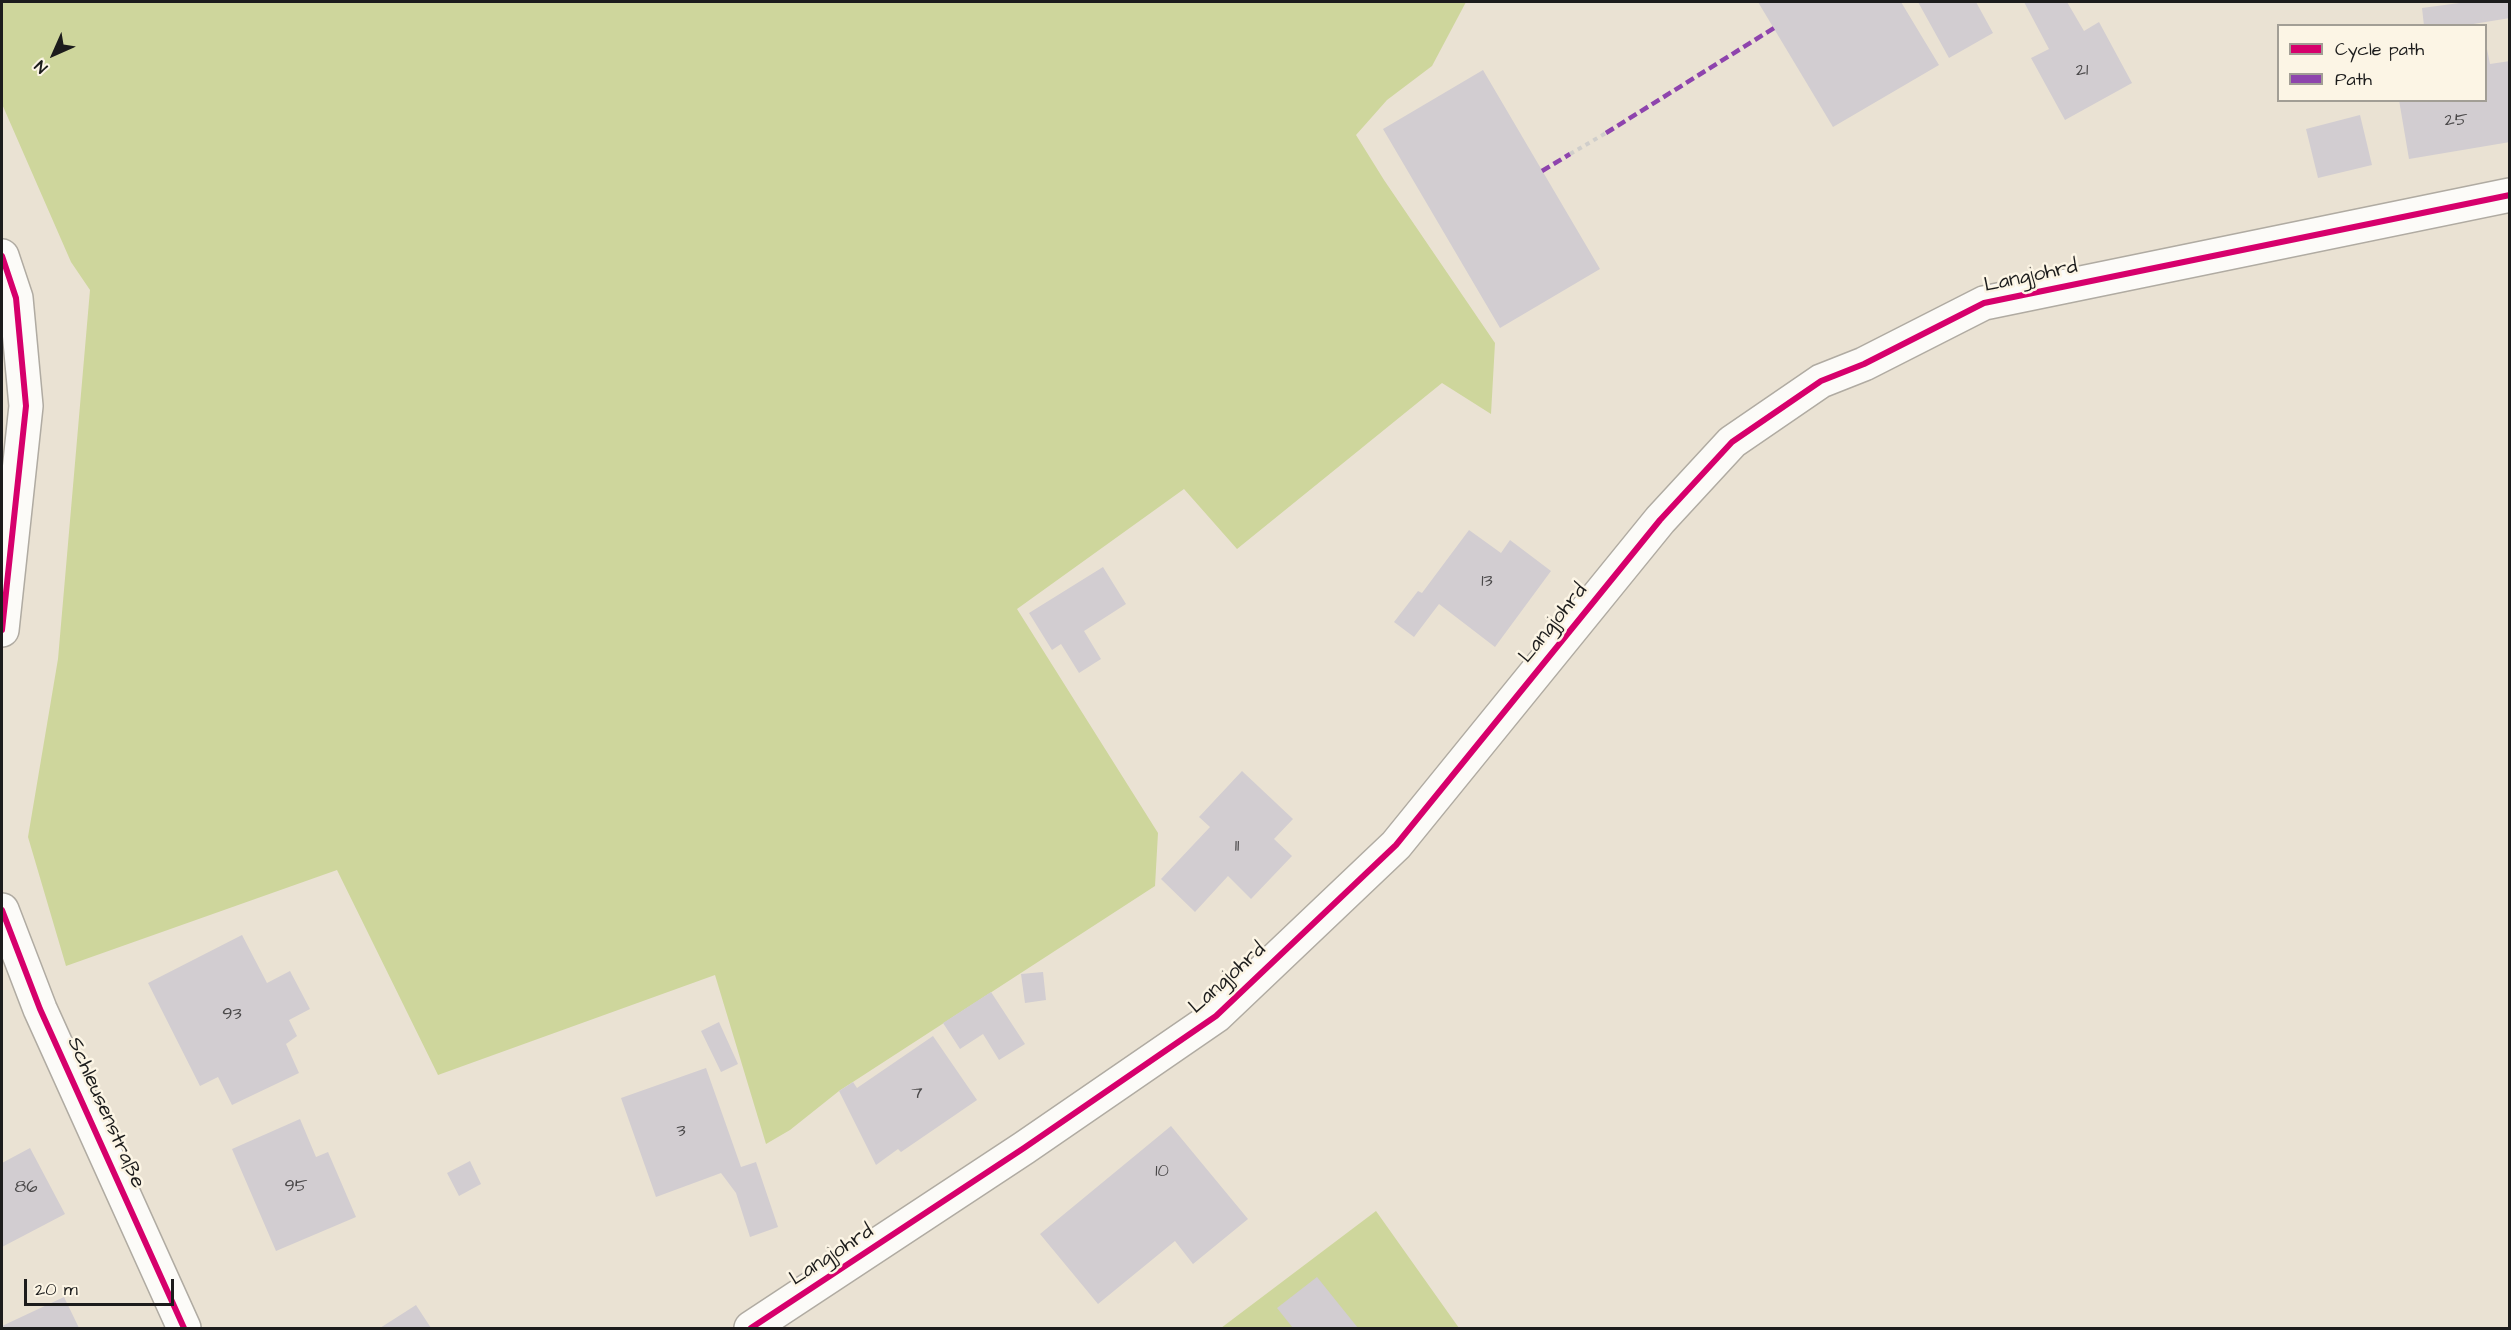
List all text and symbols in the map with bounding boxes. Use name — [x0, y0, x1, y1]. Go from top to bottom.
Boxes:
north arrow — [24, 24, 84, 84]
legend — [2277, 24, 2487, 102]
text: Cycle path — [2335, 37, 2424, 62]
text: N — [30, 55, 53, 78]
house number: 21 — [2076, 60, 2088, 82]
text: Path — [2335, 67, 2372, 92]
house number: 25 — [2444, 110, 2468, 132]
street label: Langjohrd — [1982, 255, 2080, 299]
house number: 13 — [1481, 571, 1493, 593]
street label: Langjohrd — [1514, 579, 1594, 669]
house number: 11 — [1235, 836, 1239, 858]
street label: Langjohrd — [1184, 938, 1272, 1020]
house number: 93 — [222, 1004, 242, 1026]
street label: Schleusenstraße — [60, 1034, 150, 1192]
house number: 7 — [911, 1083, 923, 1105]
house number: 3 — [676, 1121, 686, 1143]
house number: 10 — [1155, 1161, 1169, 1183]
house number: 95 — [285, 1176, 307, 1198]
house number: 86 — [15, 1177, 37, 1199]
street label: Langjohrd — [785, 1220, 879, 1292]
scale bar — [27, 1267, 177, 1305]
text: 20 m — [35, 1277, 78, 1302]

